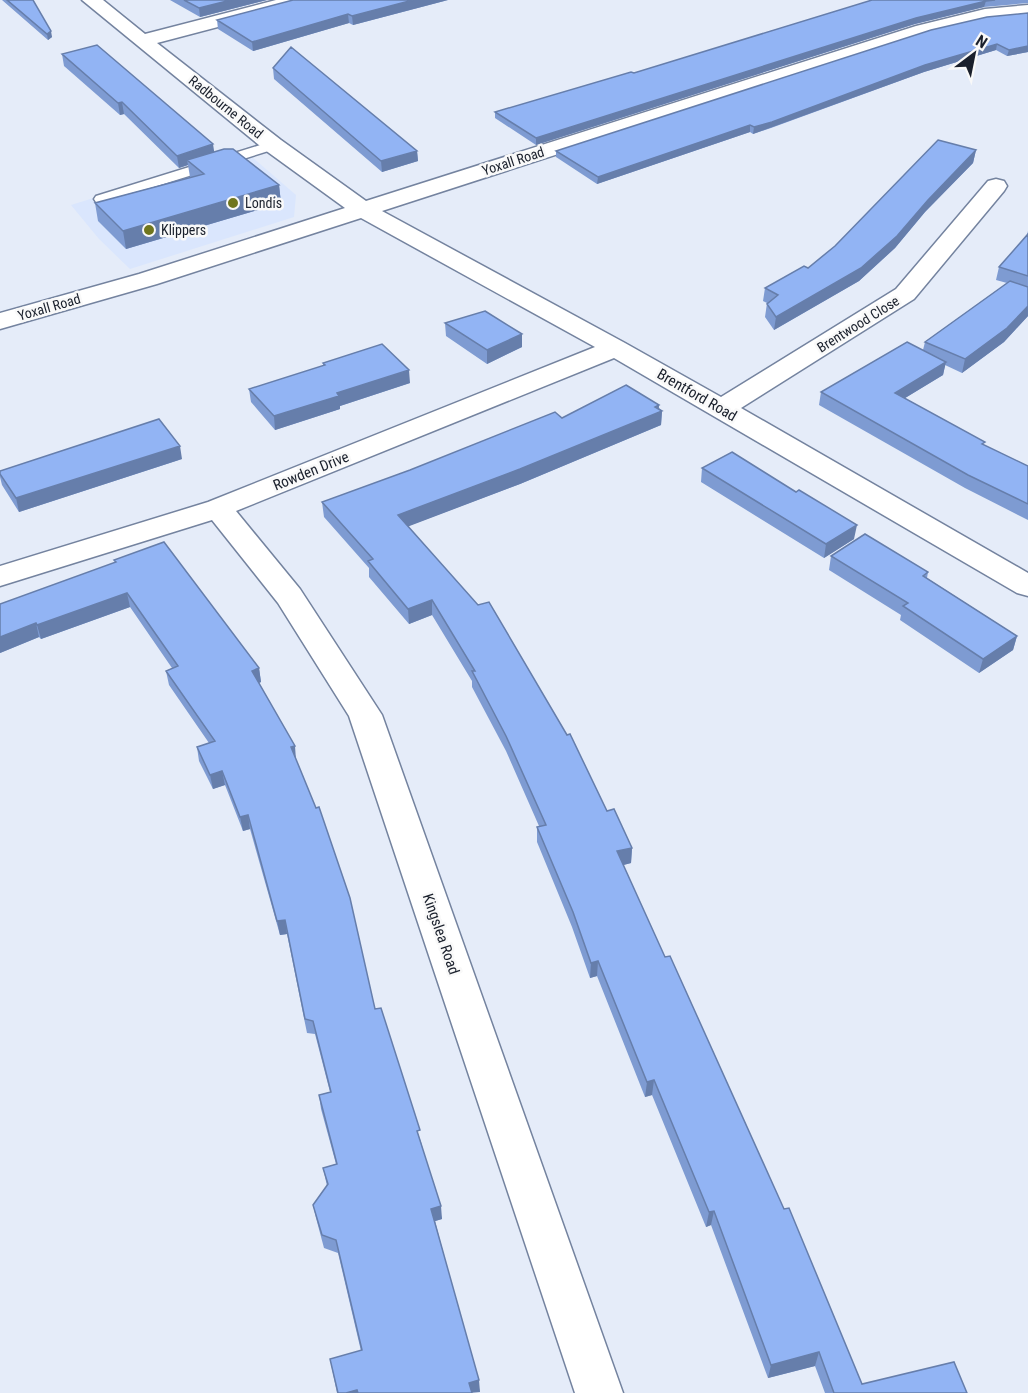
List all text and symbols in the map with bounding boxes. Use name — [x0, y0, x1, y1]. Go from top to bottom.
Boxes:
north arrow — [944, 24, 1004, 84]
text: N — [972, 31, 991, 52]
street label: Radbourne Road — [186, 72, 266, 142]
street label: Yoxall Road — [480, 143, 546, 179]
place label: Londis — [245, 195, 282, 211]
marker: Londis — [226, 196, 240, 210]
place label: Klippers — [161, 222, 206, 238]
marker: Klippers — [142, 223, 156, 237]
street label: Yoxall Road — [16, 290, 82, 324]
street label: Brentwood Close — [814, 292, 902, 356]
street label: Brentford Road — [654, 365, 740, 425]
street label: Rowden Drive — [270, 448, 352, 494]
street label: Kingslea Road — [419, 891, 463, 977]

